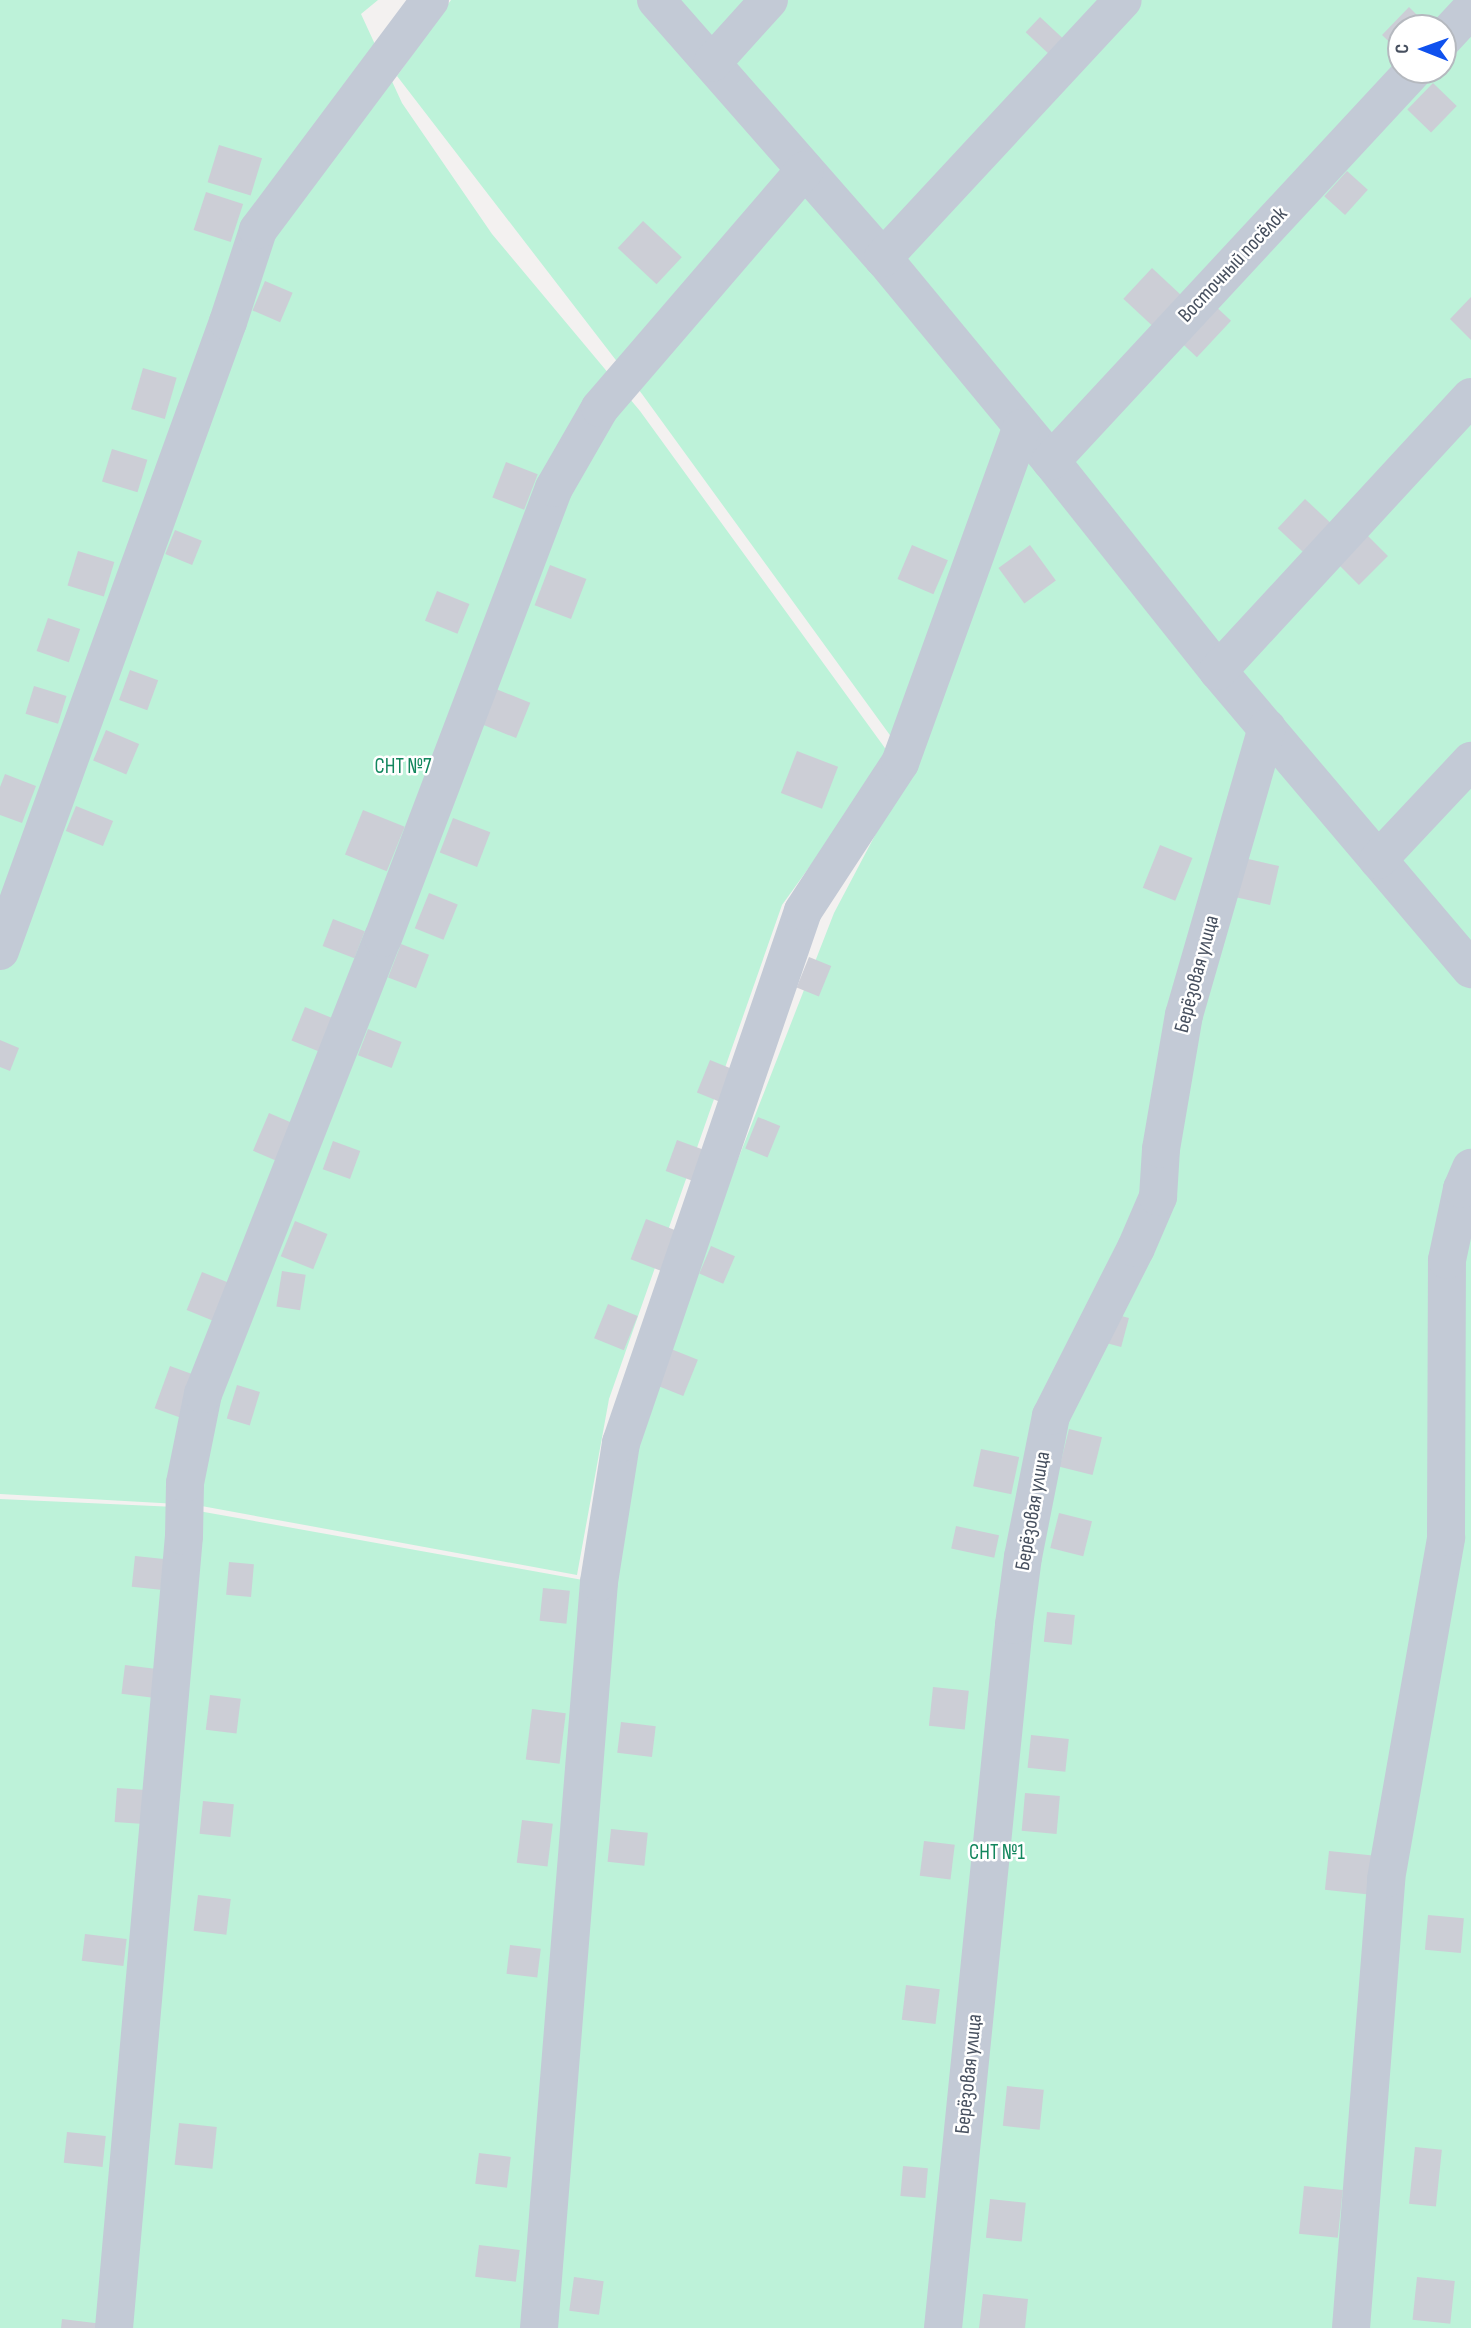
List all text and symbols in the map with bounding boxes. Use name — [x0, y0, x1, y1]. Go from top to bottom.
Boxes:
north arrow — [1387, 14, 1457, 84]
text: С — [1391, 44, 1414, 54]
street label: Восточный посёлок — [1173, 202, 1293, 328]
park label: СНТ №7 — [375, 754, 431, 780]
street label: Берёзовая улица — [1169, 913, 1225, 1035]
street label: Берёзовая улица — [1010, 1449, 1056, 1573]
park label: СНТ №1 — [969, 1840, 1025, 1866]
street label: Берёзовая улица — [950, 2013, 988, 2135]

